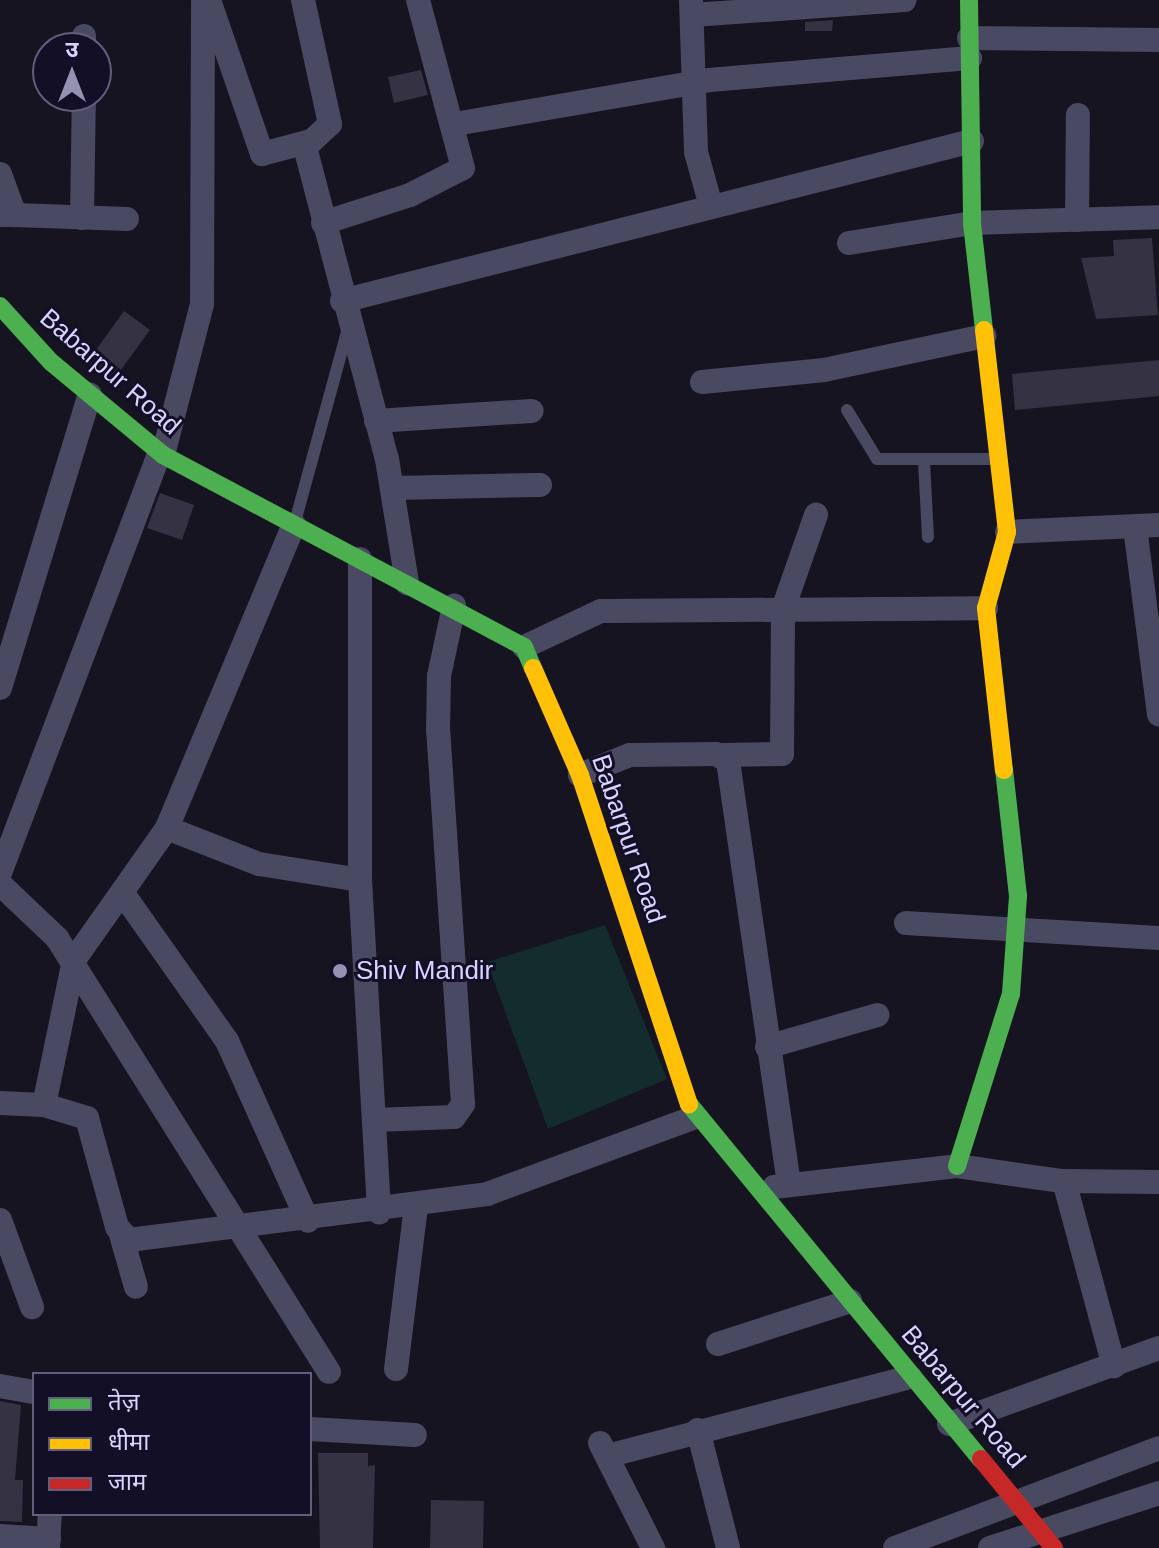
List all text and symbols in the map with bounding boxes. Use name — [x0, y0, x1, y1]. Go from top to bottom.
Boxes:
north arrow — [32, 32, 112, 112]
text: उ — [66, 37, 78, 62]
street label: Babarpur Road — [33, 302, 187, 442]
street label: Babarpur Road — [585, 751, 671, 927]
place label: Shiv Mandir — [356, 955, 493, 987]
marker: Shiv Mandir — [331, 962, 349, 980]
street label: Babarpur Road — [894, 1319, 1032, 1475]
legend — [32, 1372, 312, 1516]
text: तेज़ — [108, 1388, 140, 1415]
text: धीमा — [108, 1428, 150, 1455]
text: जाम — [108, 1468, 146, 1495]

